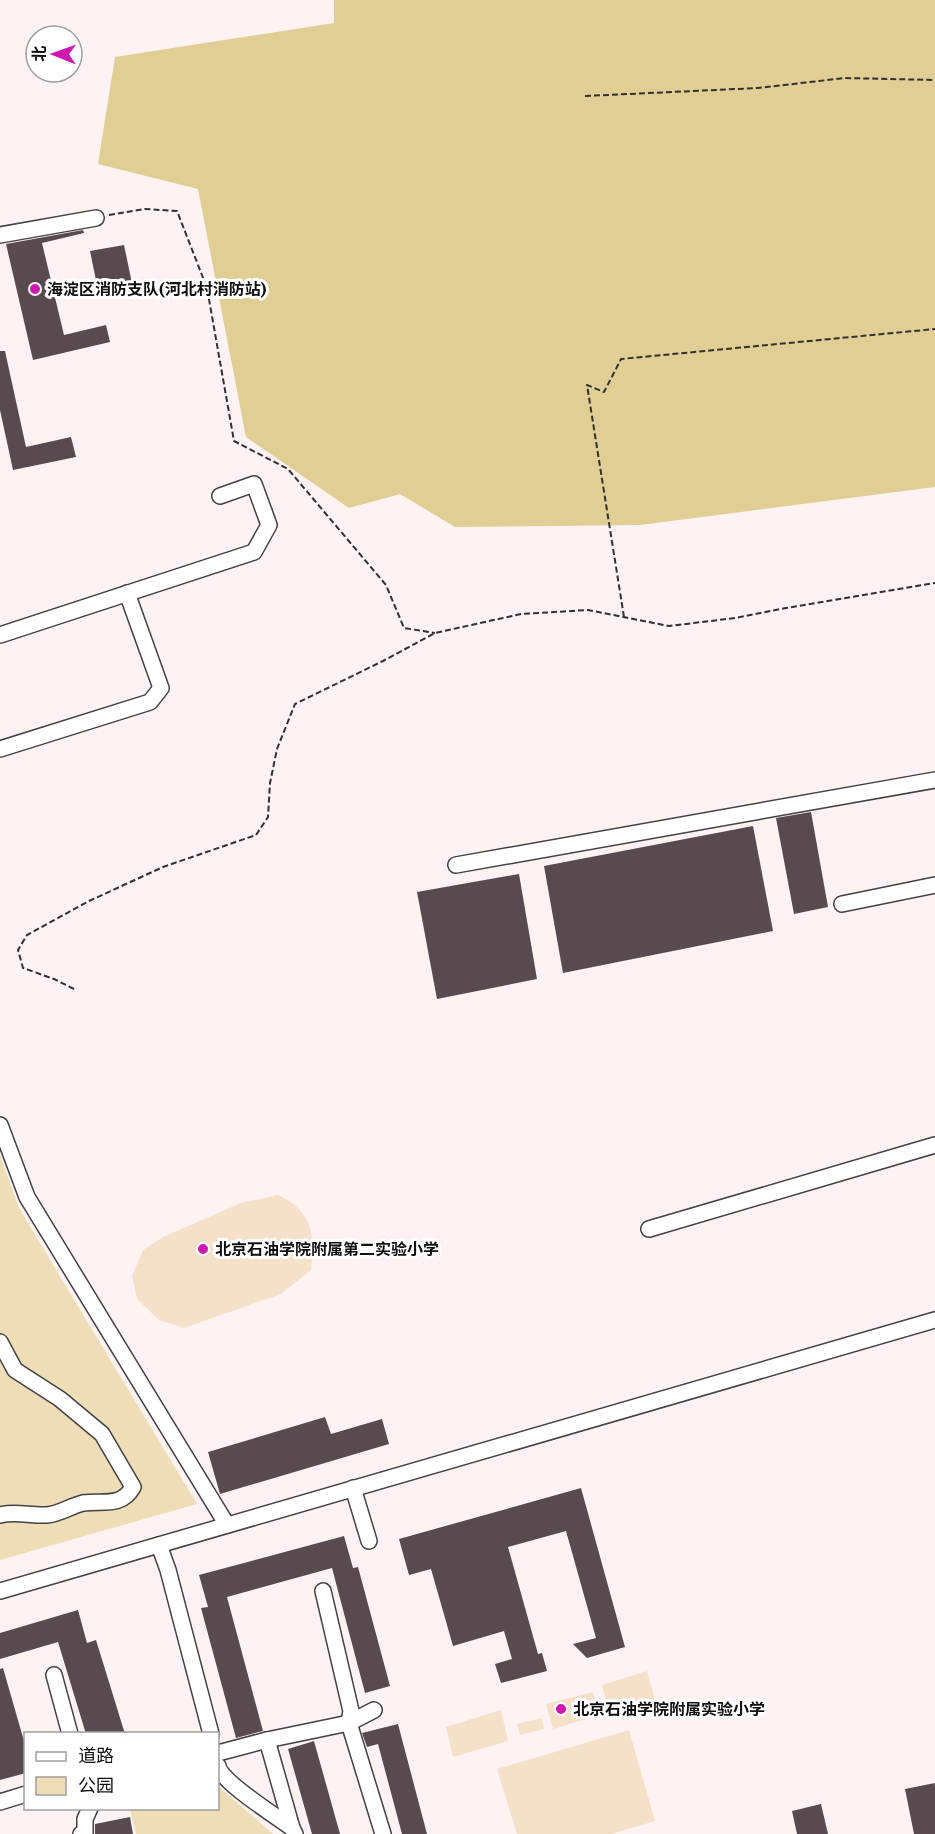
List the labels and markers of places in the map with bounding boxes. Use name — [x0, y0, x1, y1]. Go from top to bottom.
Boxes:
place label: 海淀区消防支队(河北村消防站) — [47, 279, 267, 299]
marker: 海淀区消防支队(河北村消防站) — [28, 282, 42, 296]
place label: 北京石油学院附属第二实验小学 — [215, 1239, 439, 1259]
marker: 北京石油学院附属第二实验小学 — [196, 1242, 210, 1256]
place label: 北京石油学院附属实验小学 — [573, 1699, 765, 1719]
marker: 北京石油学院附属实验小学 — [554, 1702, 568, 1716]

